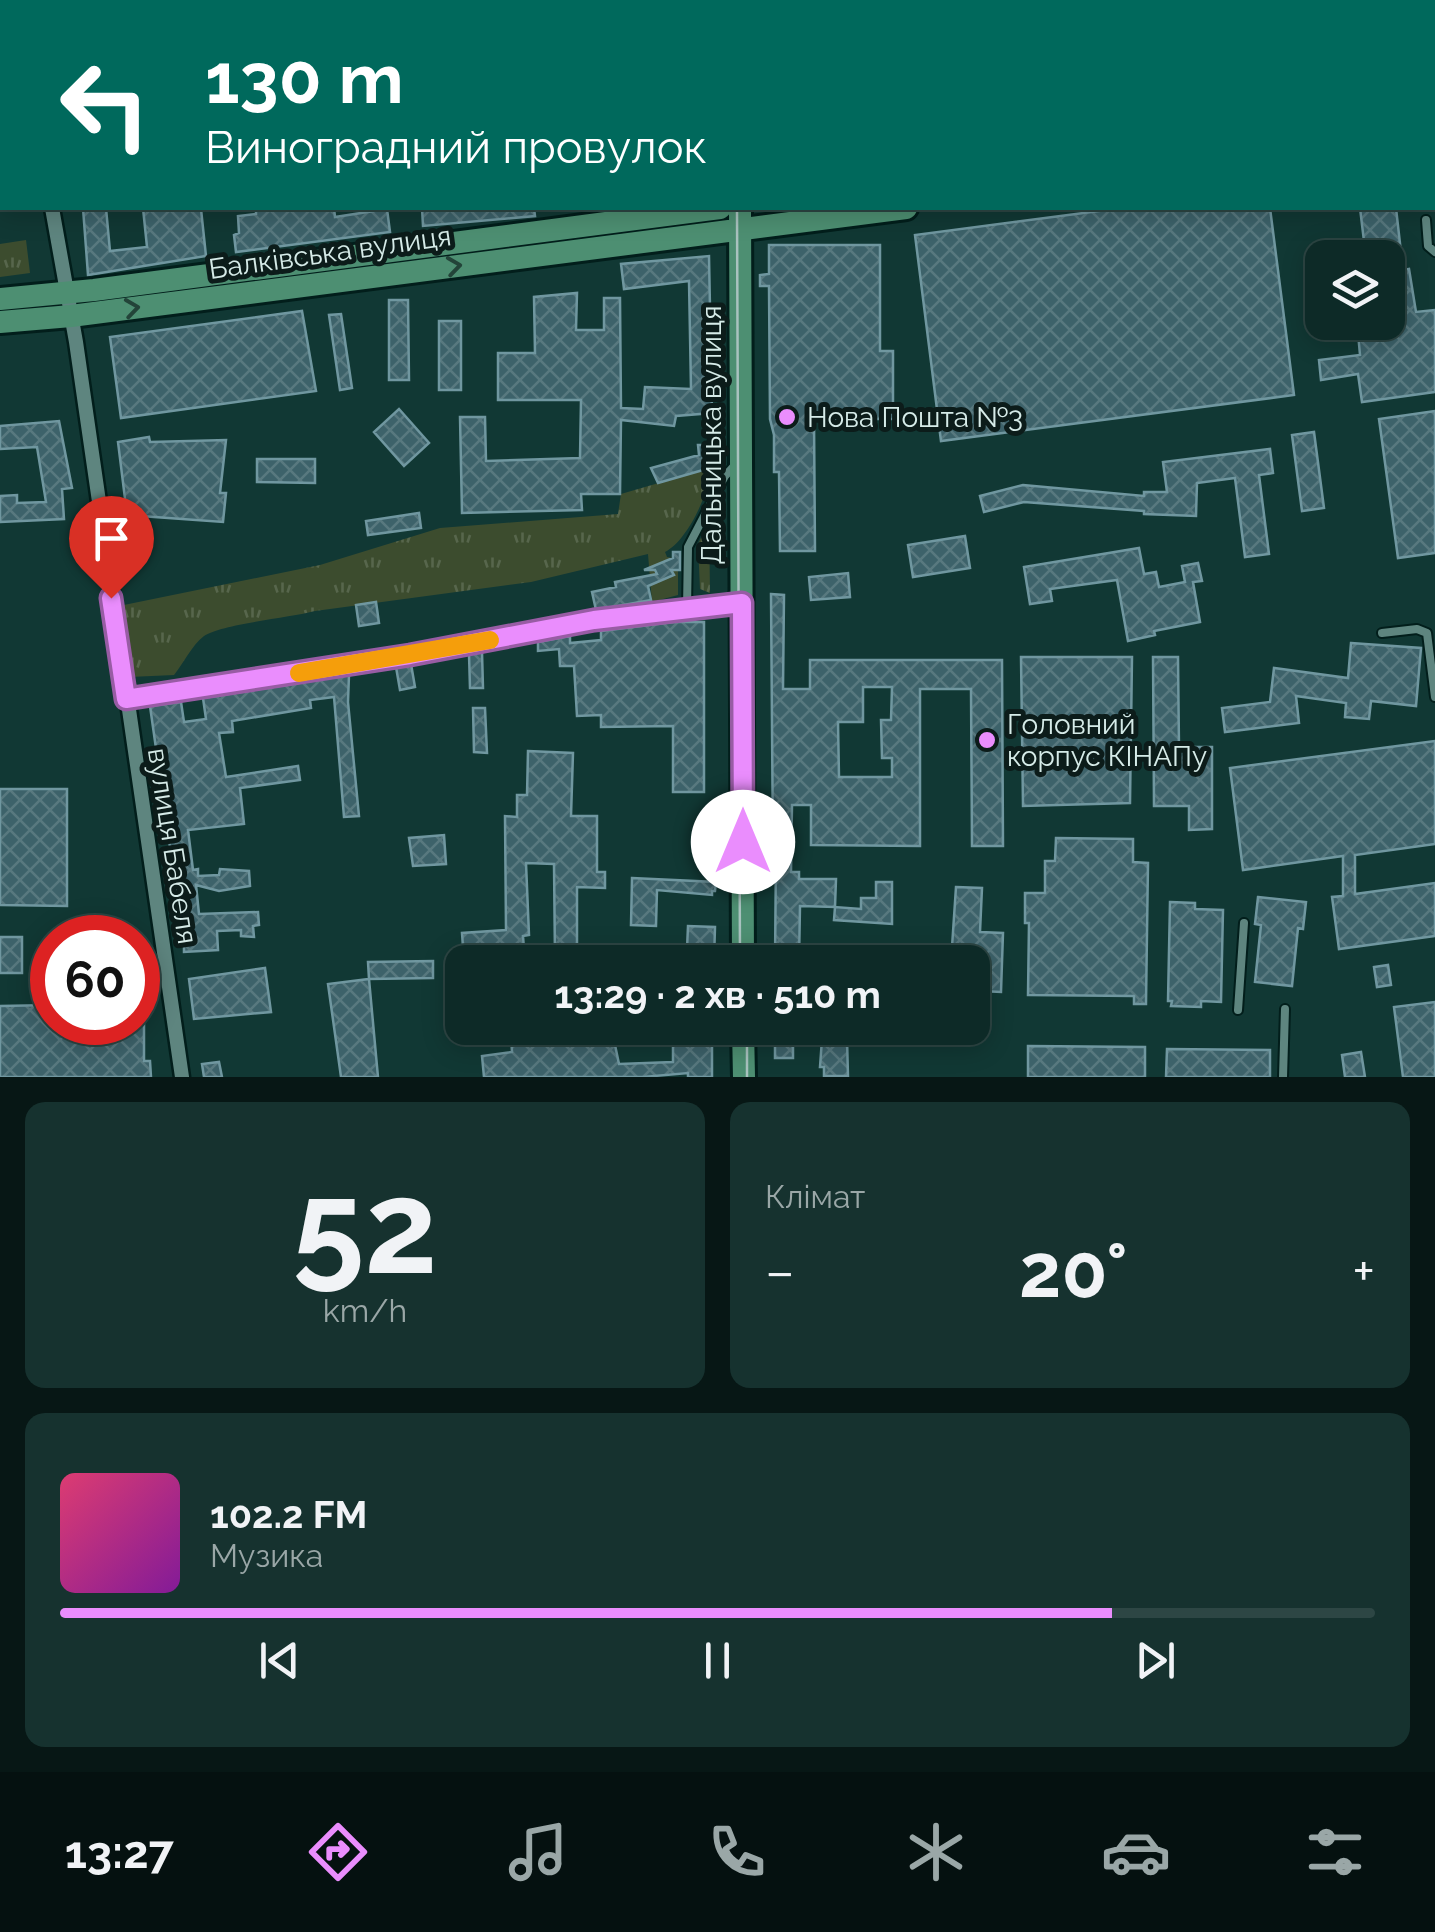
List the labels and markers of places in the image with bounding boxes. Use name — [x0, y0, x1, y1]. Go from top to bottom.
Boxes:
place label: Нова Пошта №3 — [807, 401, 1023, 434]
marker: Нова Пошта №3 — [776, 406, 798, 428]
pin — [69, 496, 154, 599]
place label: Головний корпус КІНАПу — [1007, 708, 1207, 773]
marker: Головний корпус КІНАПу — [976, 729, 998, 751]

